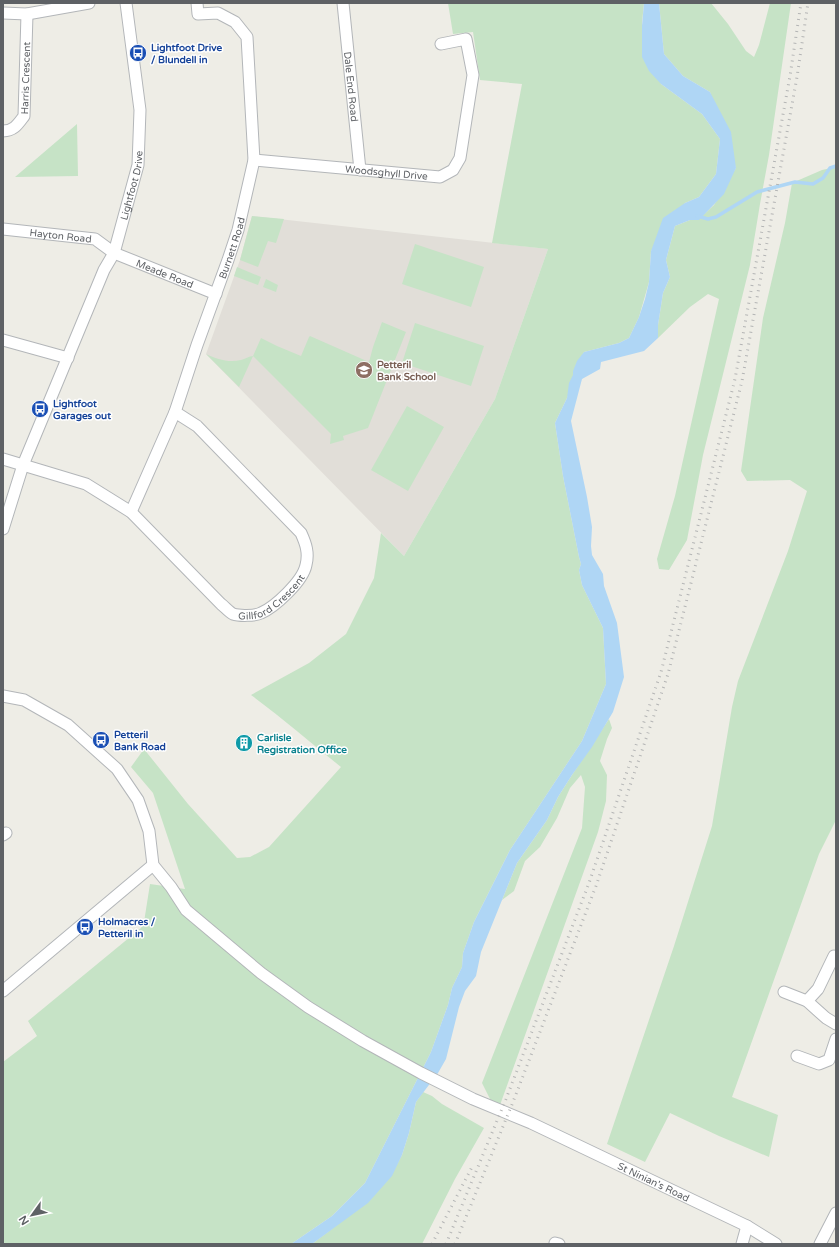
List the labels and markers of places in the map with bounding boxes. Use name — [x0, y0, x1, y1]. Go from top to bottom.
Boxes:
place label: Lightfoot Drive / Blundell in — [151, 42, 222, 66]
bus stop icon: Lightfoot Drive / Blundell in — [128, 43, 148, 63]
place label: Petteril Bank School — [377, 359, 436, 383]
school or university icon: Petteril Bank School — [354, 360, 374, 380]
place label: Lightfoot Garages out — [53, 398, 111, 422]
bus stop icon: Lightfoot Garages out — [30, 399, 50, 419]
place label: Petteril Bank Road — [114, 729, 166, 753]
bus stop icon: Petteril Bank Road — [91, 730, 111, 750]
place label: Carlisle Registration Office — [257, 732, 347, 756]
building icon: Carlisle Registration Office — [234, 733, 254, 753]
place label: Holmacres / Petteril in — [98, 916, 156, 940]
bus stop icon: Holmacres / Petteril in — [75, 917, 95, 937]

